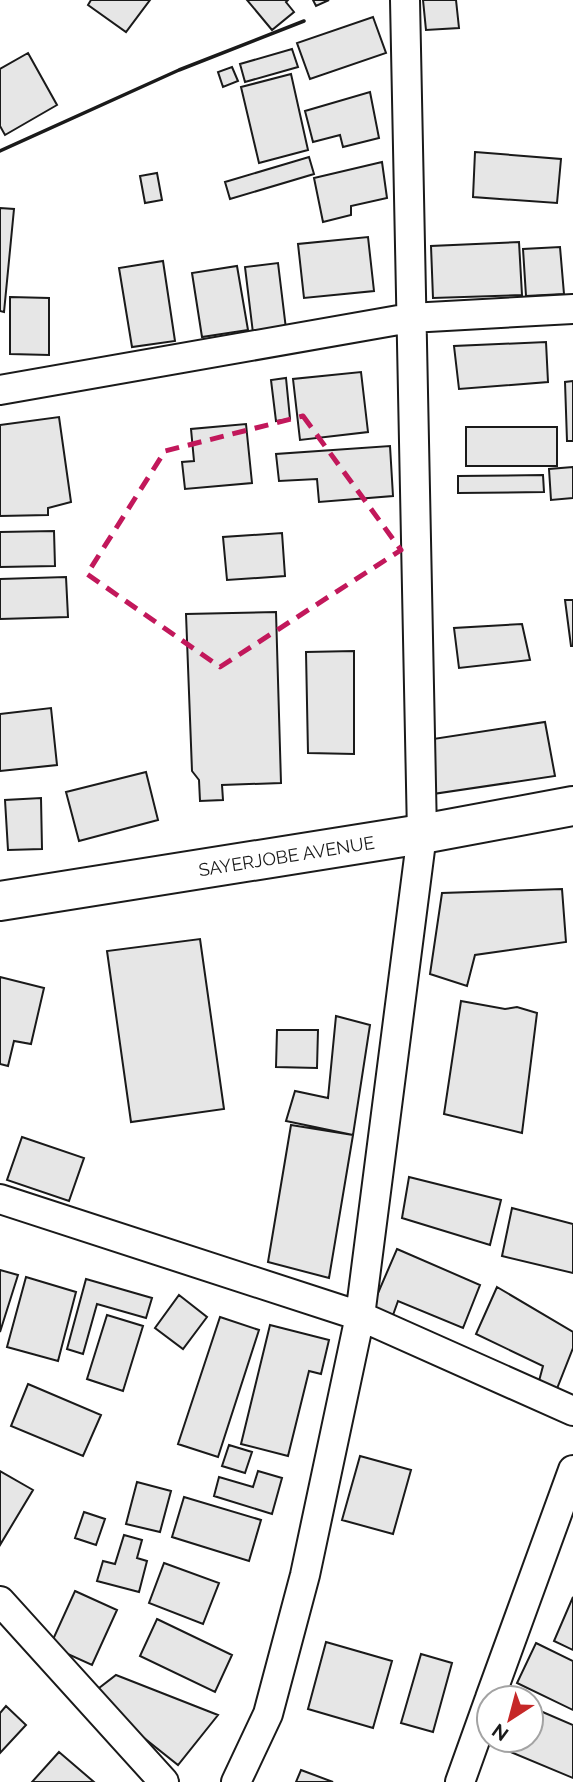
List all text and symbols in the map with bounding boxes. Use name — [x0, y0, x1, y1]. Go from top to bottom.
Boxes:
street label: SAYERJOBE AVENUE — [197, 831, 376, 880]
north arrow — [475, 1684, 545, 1754]
text: N — [488, 1720, 512, 1746]

